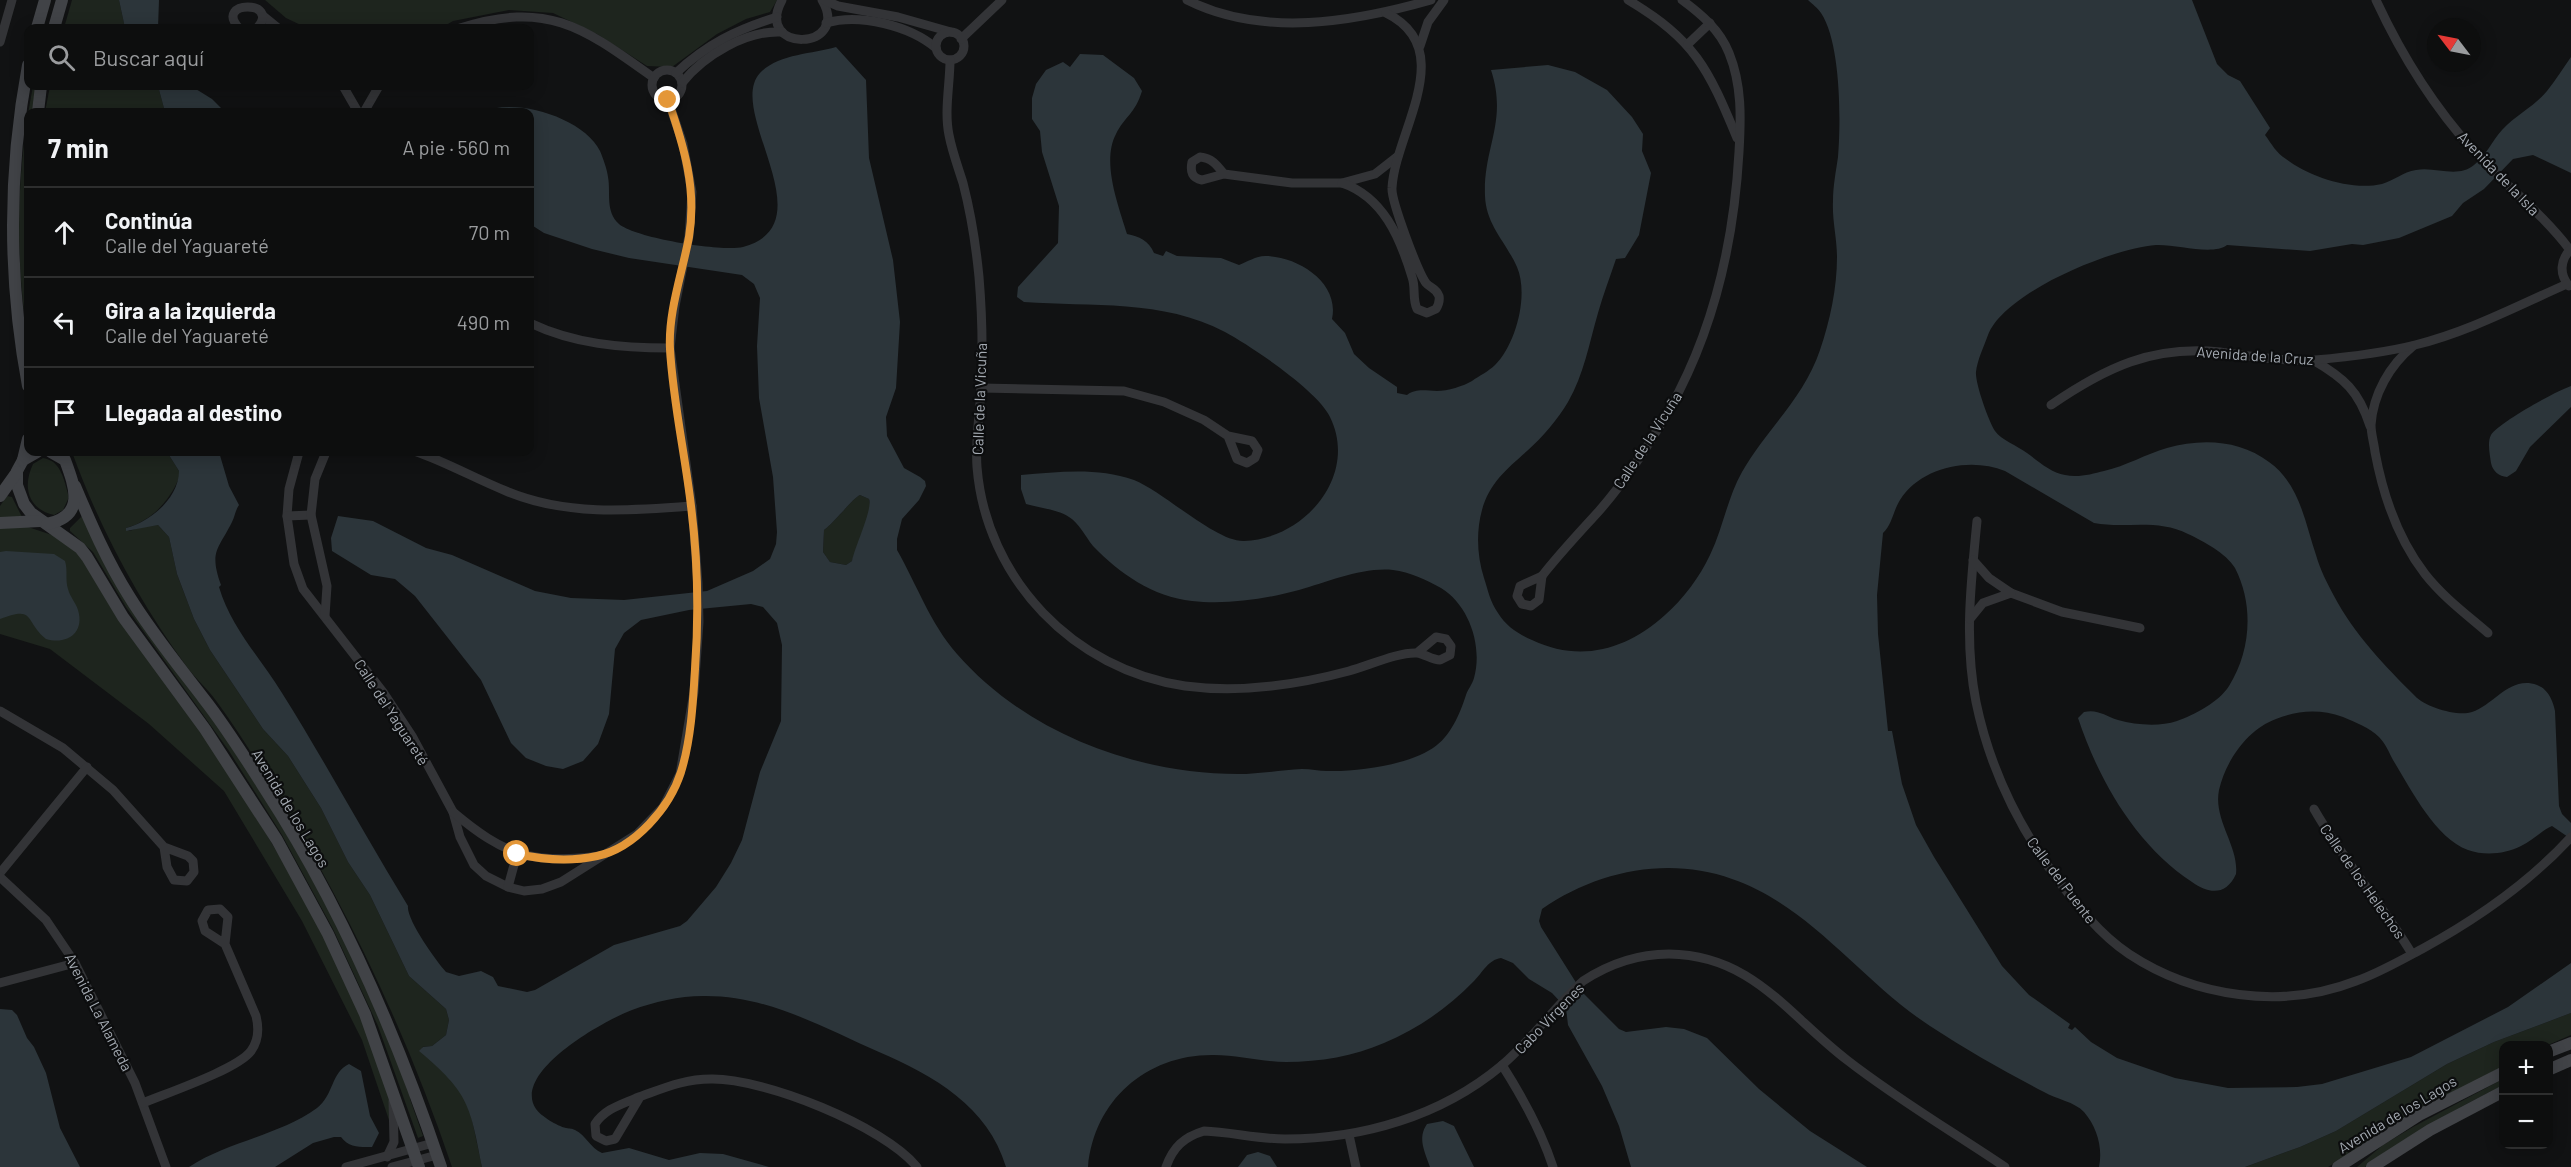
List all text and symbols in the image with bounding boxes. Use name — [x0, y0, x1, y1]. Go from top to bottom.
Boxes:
north arrow — [2427, 18, 2481, 72]
search box — [24, 24, 534, 90]
icon: search — [45, 41, 78, 74]
text: Buscar aquí — [93, 44, 204, 70]
route end — [654, 86, 680, 112]
street label: Avenida de la Isla — [2454, 127, 2544, 219]
text: 7 min — [48, 132, 109, 163]
text: A pie · 560 m — [402, 135, 510, 159]
text: Continúa — [105, 207, 192, 233]
icon: ahead — [48, 216, 81, 249]
text: 70 m — [469, 220, 510, 244]
text: Calle del Yaguareté — [105, 233, 269, 257]
text: Gira a la izquierda — [105, 297, 276, 323]
icon: left — [48, 306, 81, 339]
text: 490 m — [457, 310, 510, 334]
text: Calle del Yaguareté — [105, 323, 269, 347]
street label: Avenida de la Cruz — [2196, 342, 2314, 368]
street label: Calle de la Vicuña — [968, 343, 990, 455]
street label: Calle de la Vicuña — [1609, 388, 1685, 492]
icon: arrive — [48, 396, 81, 429]
text: Llegada al destino — [105, 399, 282, 425]
street label: Calle del Yaguareté — [351, 656, 433, 768]
street label: Avenida de los Lagos — [249, 746, 333, 870]
street label: Calle de los Helechos — [2317, 820, 2409, 942]
street label: Calle del Puente — [2024, 833, 2100, 927]
route start — [503, 840, 529, 866]
street label: Avenida La Alameda — [61, 950, 137, 1074]
street label: Cabo Vírgenes — [1510, 979, 1588, 1057]
map controls — [2499, 1041, 2553, 1149]
button: + — [2499, 1041, 2553, 1095]
street label: Avenida de los Lagos — [2335, 1072, 2459, 1156]
button: − — [2499, 1095, 2553, 1149]

